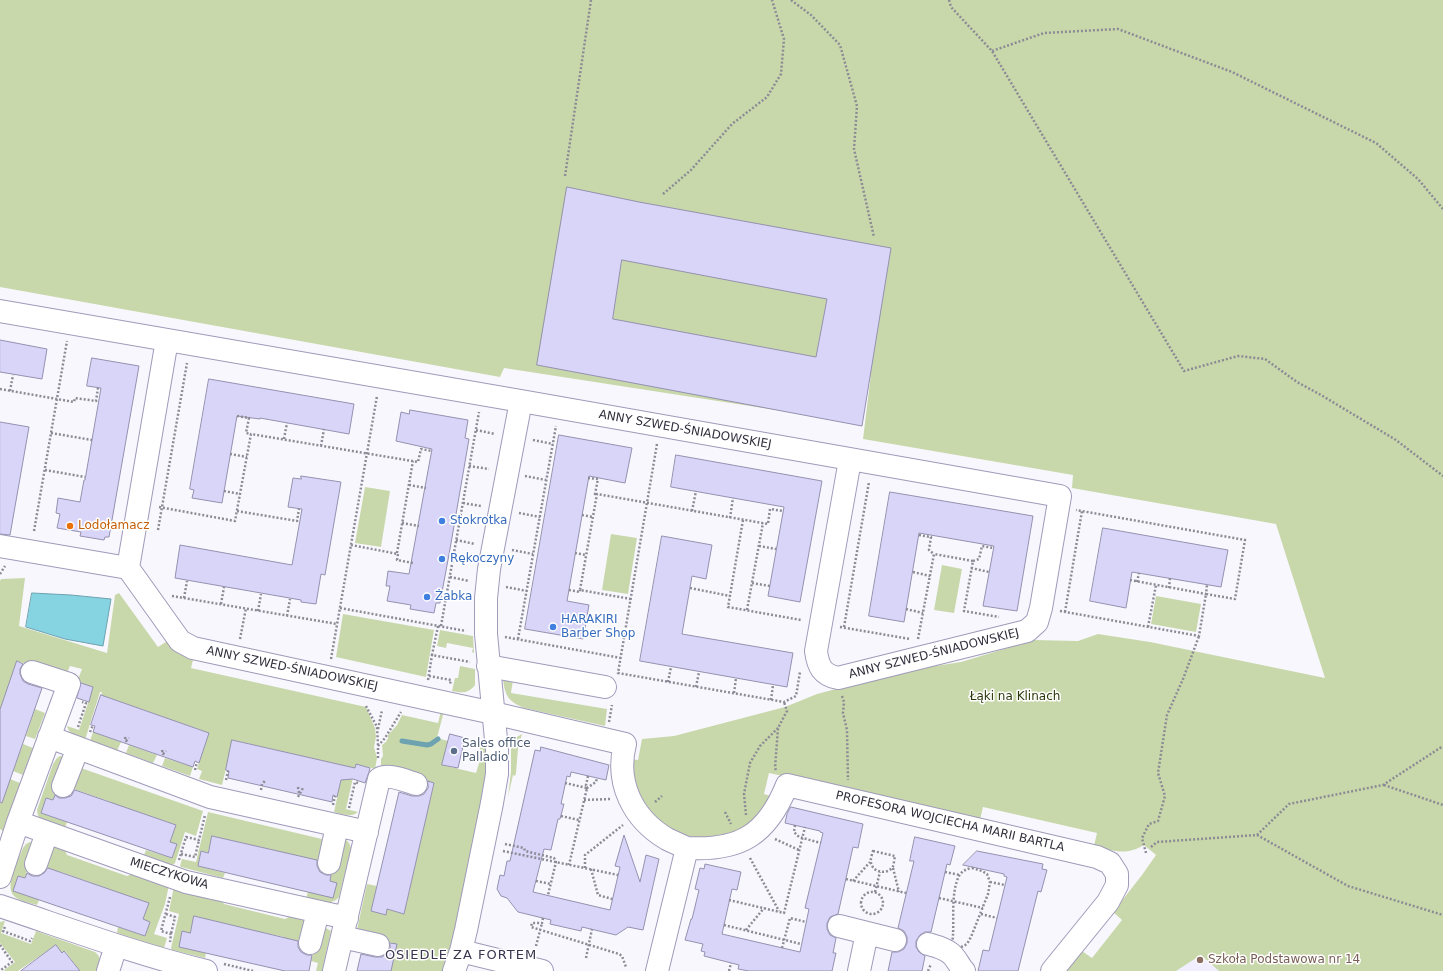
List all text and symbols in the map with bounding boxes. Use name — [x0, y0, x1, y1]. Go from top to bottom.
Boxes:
street label: ANNY SZWED-ŚNIADOWSKIEJ — [597, 408, 773, 452]
place label: Stokrotka — [450, 514, 507, 528]
marker: Stokrotka — [437, 516, 447, 526]
place label: Lodołamacz — [78, 519, 149, 533]
marker: Lodołamacz — [65, 521, 75, 531]
place label: Rękoczyny — [450, 552, 514, 566]
marker: Rękoczyny — [437, 554, 447, 564]
place label: Żabka — [435, 590, 472, 604]
marker: Żabka — [422, 592, 432, 602]
place label: HARAKIRI Barber Shop — [561, 613, 635, 641]
marker: HARAKIRI Barber Shop — [548, 622, 558, 632]
street label: ANNY SZWED-ŚNIADOWSKIEJ — [847, 626, 1021, 682]
street label: ANNY SZWED-ŚNIADOWSKIEJ — [205, 644, 379, 694]
park label: Łąki na Klinach — [970, 690, 1060, 704]
place label: Sales office Palladio — [462, 737, 531, 765]
marker: Sales office Palladio — [449, 746, 459, 756]
street label: PROFESORA WOJCIECHA MARII BARTLA — [834, 789, 1066, 855]
street label: MIECZYKOWA — [128, 855, 210, 893]
district label: OSIEDLE ZA FORTEM — [385, 948, 537, 964]
place label: Szkoła Podstawowa nr 14 — [1208, 953, 1360, 967]
marker: Szkoła Podstawowa nr 14 — [1195, 955, 1205, 965]

